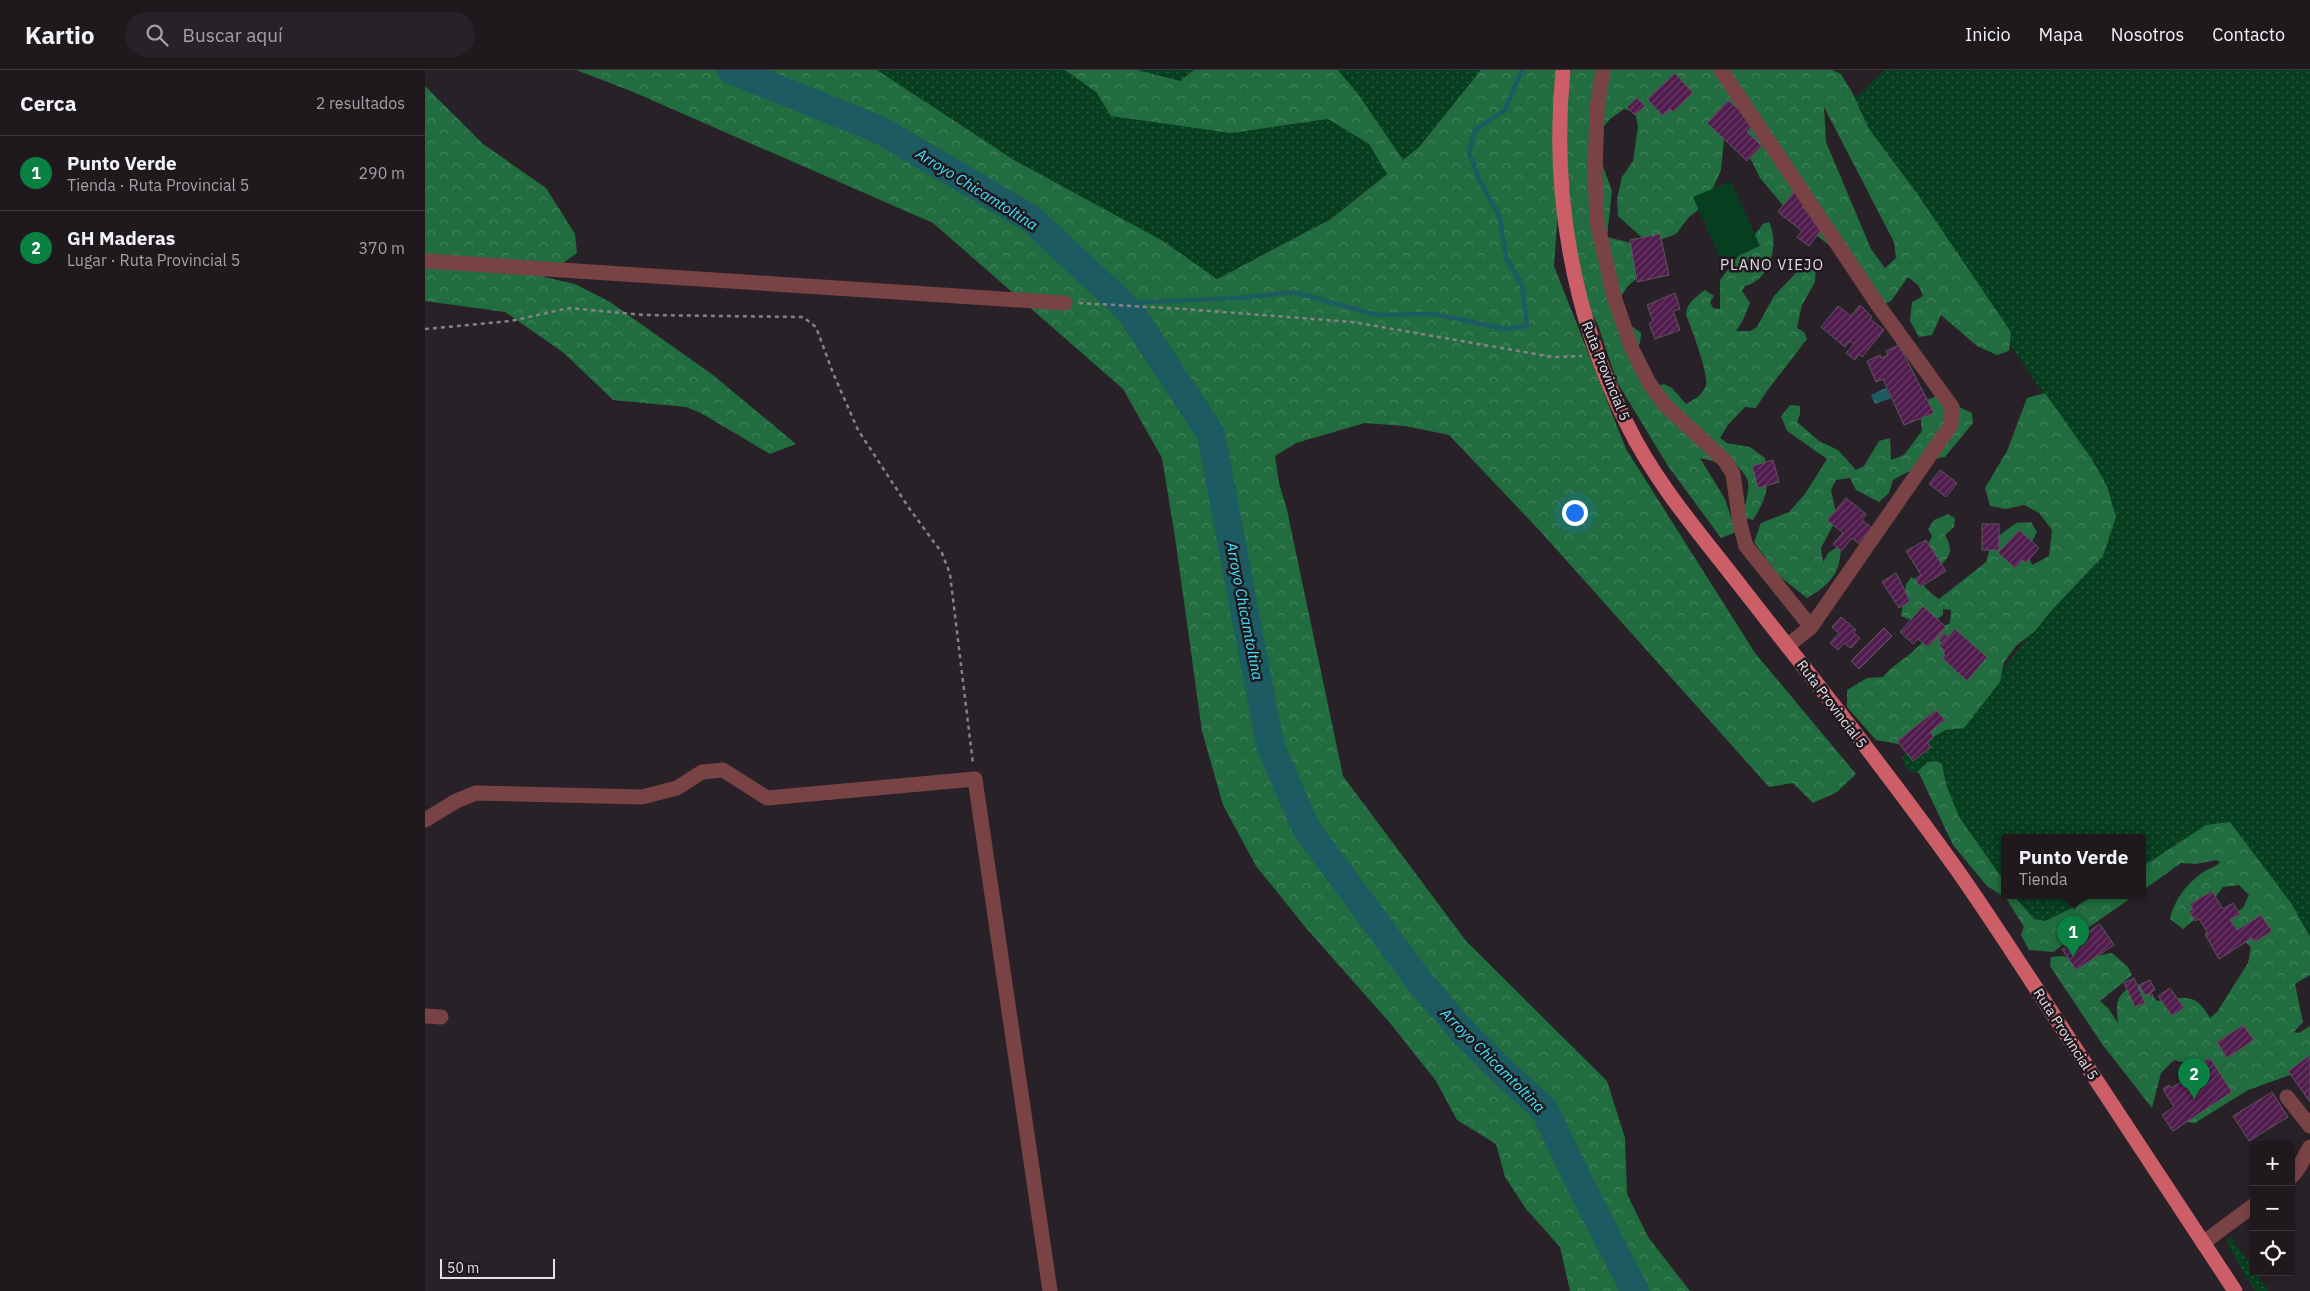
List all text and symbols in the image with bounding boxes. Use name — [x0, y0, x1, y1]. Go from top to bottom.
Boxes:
search box — [125, 12, 475, 57]
text: Kartio — [25, 19, 95, 51]
icon: search — [143, 21, 171, 49]
text: Buscar aquí — [183, 23, 283, 47]
text: Inicio — [1965, 23, 2011, 46]
text: Mapa — [2039, 23, 2083, 46]
text: Nosotros — [2111, 23, 2184, 46]
text: Contacto — [2212, 23, 2285, 46]
text: Cerca — [20, 89, 77, 117]
text: 2 resultados — [316, 93, 405, 113]
water label: Arroyo Chicamtoltina — [912, 143, 1042, 234]
text: Punto Verde — [67, 151, 177, 175]
text: 1 — [31, 163, 41, 183]
text: 290 m — [358, 163, 405, 183]
text: Tienda · Ruta Provincial 5 — [67, 175, 249, 195]
text: GH Maderas — [67, 226, 175, 250]
text: 2 — [31, 238, 41, 258]
text: 370 m — [358, 238, 405, 258]
text: Lugar · Ruta Provincial 5 — [67, 250, 240, 270]
district label: PLANO VIEJO — [1720, 255, 1824, 274]
street label: Ruta Provincial 5 — [1578, 319, 1634, 423]
your location — [1562, 500, 1588, 526]
water label: Arroyo Chicamtoltina — [1222, 539, 1268, 682]
street label: Ruta Provincial 5 — [1793, 656, 1871, 752]
popup — [2001, 834, 2146, 899]
text: Punto Verde — [2019, 845, 2128, 869]
text: Tienda — [2019, 869, 2068, 889]
pin: 1 — [2057, 916, 2089, 957]
street label: Ruta Provincial 5 — [2030, 985, 2102, 1083]
water label: Arroyo Chicamtoltina — [1436, 1003, 1549, 1116]
pin: 2 — [2178, 1058, 2210, 1099]
map controls — [2250, 1141, 2295, 1276]
button: + — [2250, 1141, 2295, 1186]
button: − — [2250, 1186, 2295, 1231]
button: locate — [2250, 1231, 2295, 1276]
scale bar — [440, 1256, 555, 1279]
text: 50 m — [447, 1259, 479, 1277]

